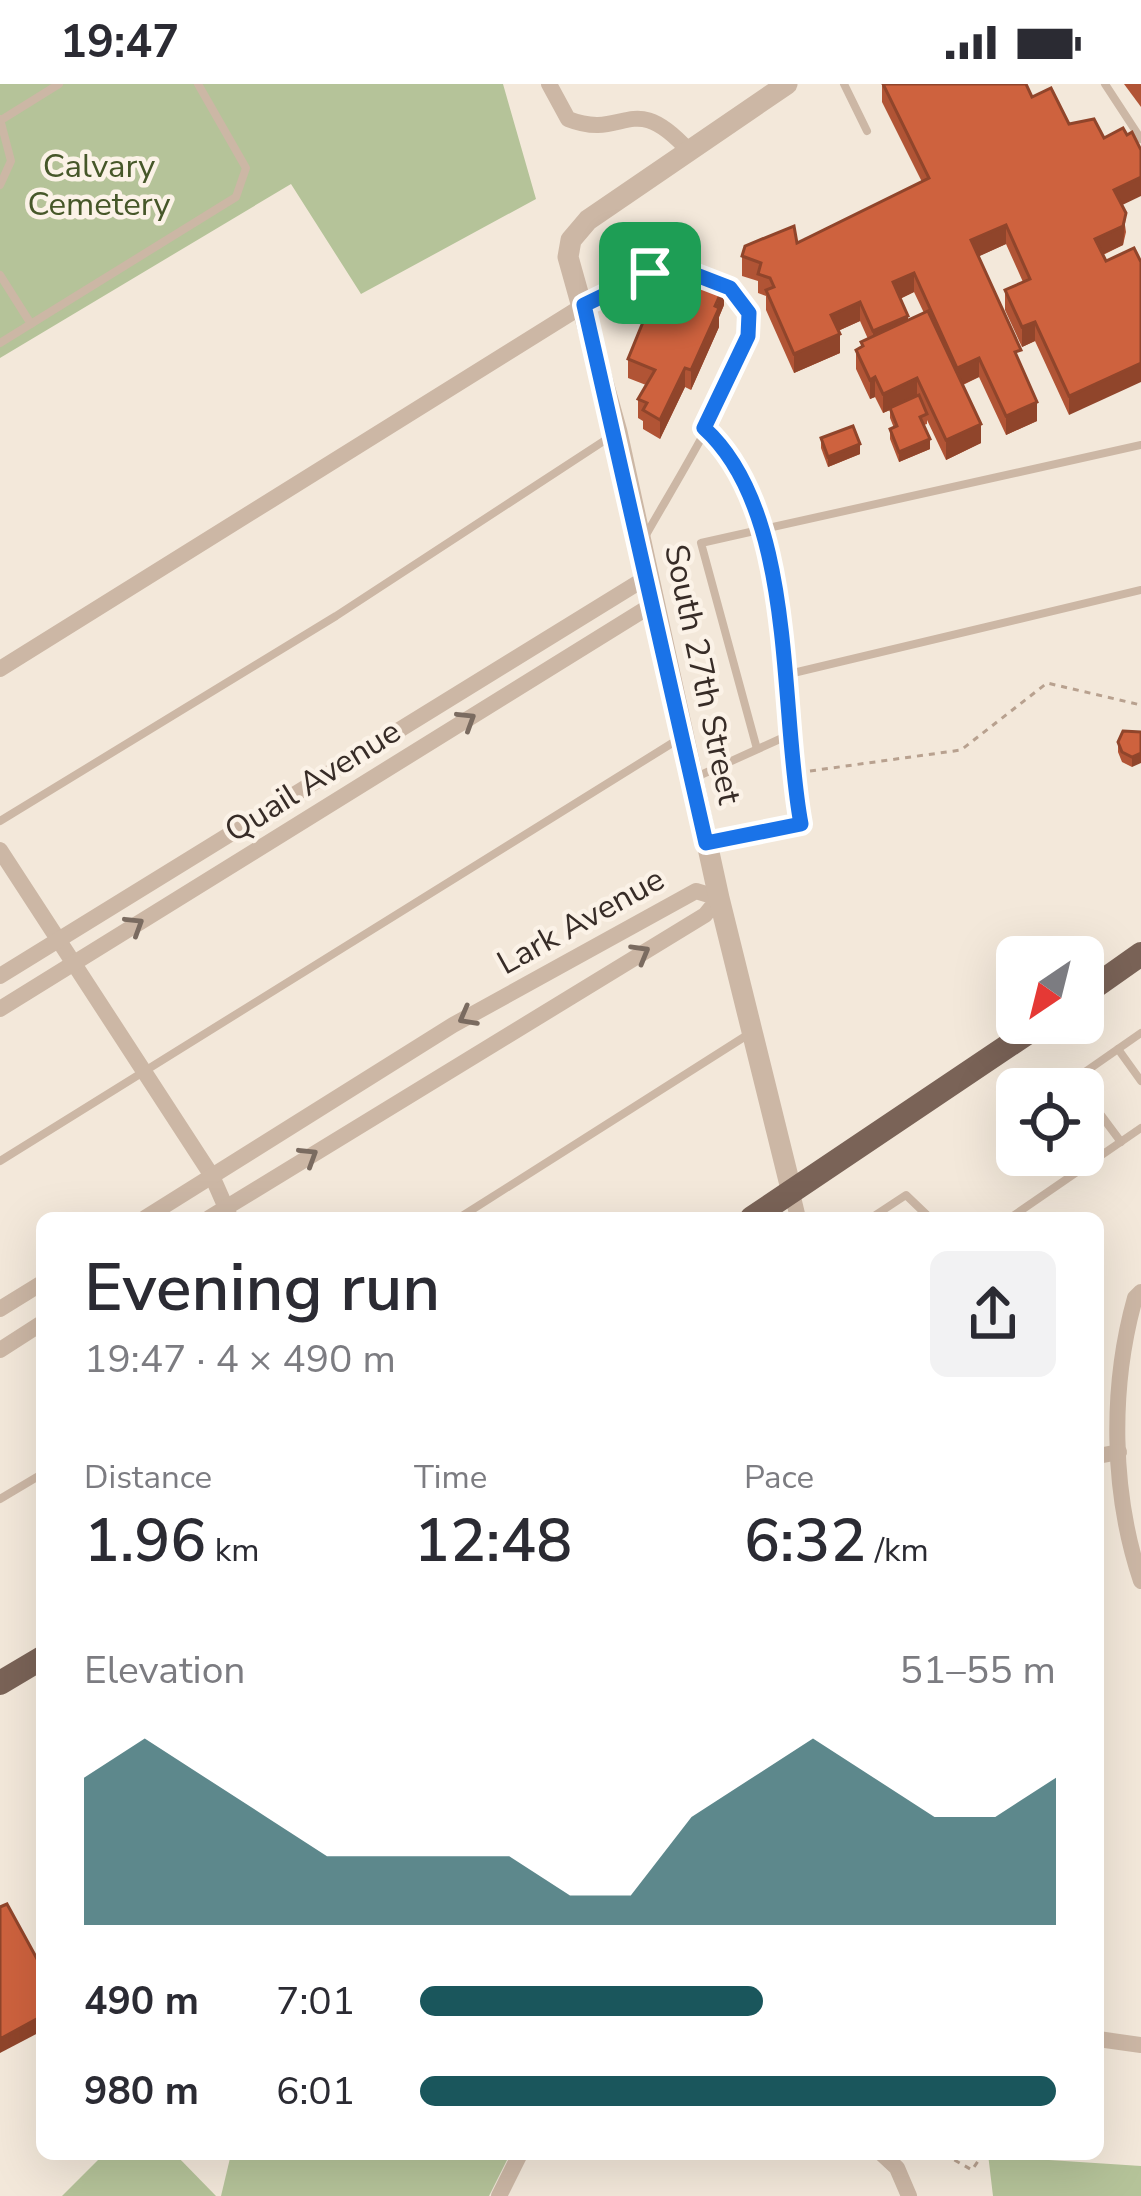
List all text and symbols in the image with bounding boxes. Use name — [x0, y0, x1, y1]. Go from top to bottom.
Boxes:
text: 19:47 — [60, 12, 179, 73]
park label: Calvary Cemetery — [27, 144, 171, 227]
pin — [599, 222, 701, 324]
icon: arrive — [617, 240, 683, 306]
street label: South 27th Street — [653, 540, 752, 809]
street label: Quail Avenue — [216, 709, 409, 853]
one-way arrow — [453, 712, 475, 734]
street label: Lark Avenue — [489, 857, 672, 986]
one-way arrow — [122, 917, 144, 939]
north arrow — [996, 936, 1104, 1044]
map controls — [996, 936, 1104, 1176]
one-way arrow — [629, 944, 650, 967]
one-way arrow — [459, 1003, 480, 1026]
button: locate — [996, 1068, 1104, 1176]
one-way arrow — [295, 1148, 317, 1170]
text: Evening run — [84, 1243, 440, 1333]
button: share — [930, 1251, 1056, 1377]
text: 19:47 · 4 × 490 m — [84, 1333, 396, 1386]
text: Distance — [84, 1455, 212, 1500]
text: Time — [414, 1455, 487, 1500]
text: Pace — [744, 1455, 814, 1500]
text: 1.96 — [84, 1500, 206, 1582]
text: 12:48 — [414, 1500, 572, 1582]
text: 6:32 — [744, 1500, 866, 1582]
text: km — [206, 1528, 259, 1573]
text: /km — [866, 1528, 929, 1573]
text: Elevation — [84, 1644, 245, 1697]
text: 51–55 m — [899, 1644, 1056, 1697]
text: 490 m — [84, 1975, 199, 2028]
text: 7:01 — [276, 1975, 355, 2028]
text: 980 m — [84, 2065, 199, 2118]
text: 6:01 — [276, 2065, 355, 2118]

